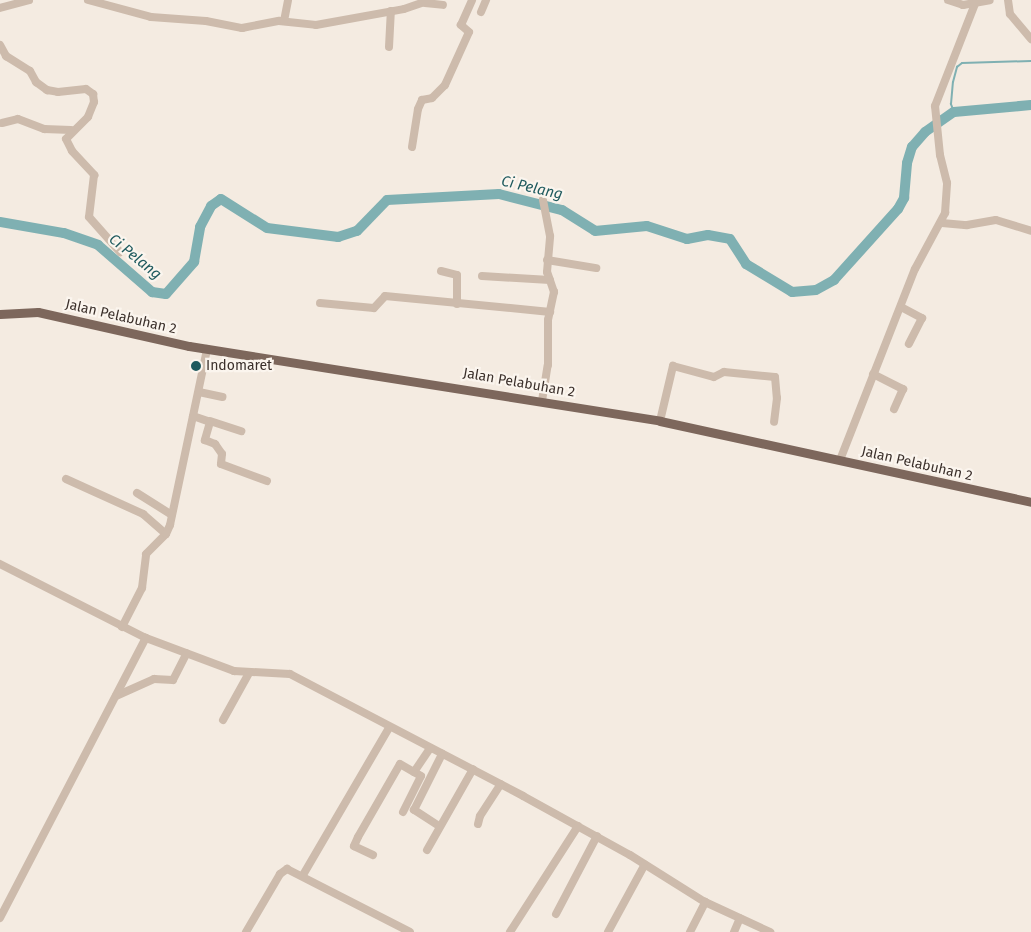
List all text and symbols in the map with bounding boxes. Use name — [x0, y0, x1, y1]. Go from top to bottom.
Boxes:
water label: Ci Pelang — [500, 172, 564, 204]
water label: Ci Pelang — [105, 230, 165, 284]
street label: Jalan Pelabuhan 2 — [64, 296, 178, 338]
place label: Indomaret — [206, 358, 272, 374]
marker: Indomaret — [190, 360, 202, 372]
street label: Jalan Pelabuhan 2 — [462, 365, 576, 401]
street label: Jalan Pelabuhan 2 — [860, 443, 974, 485]

